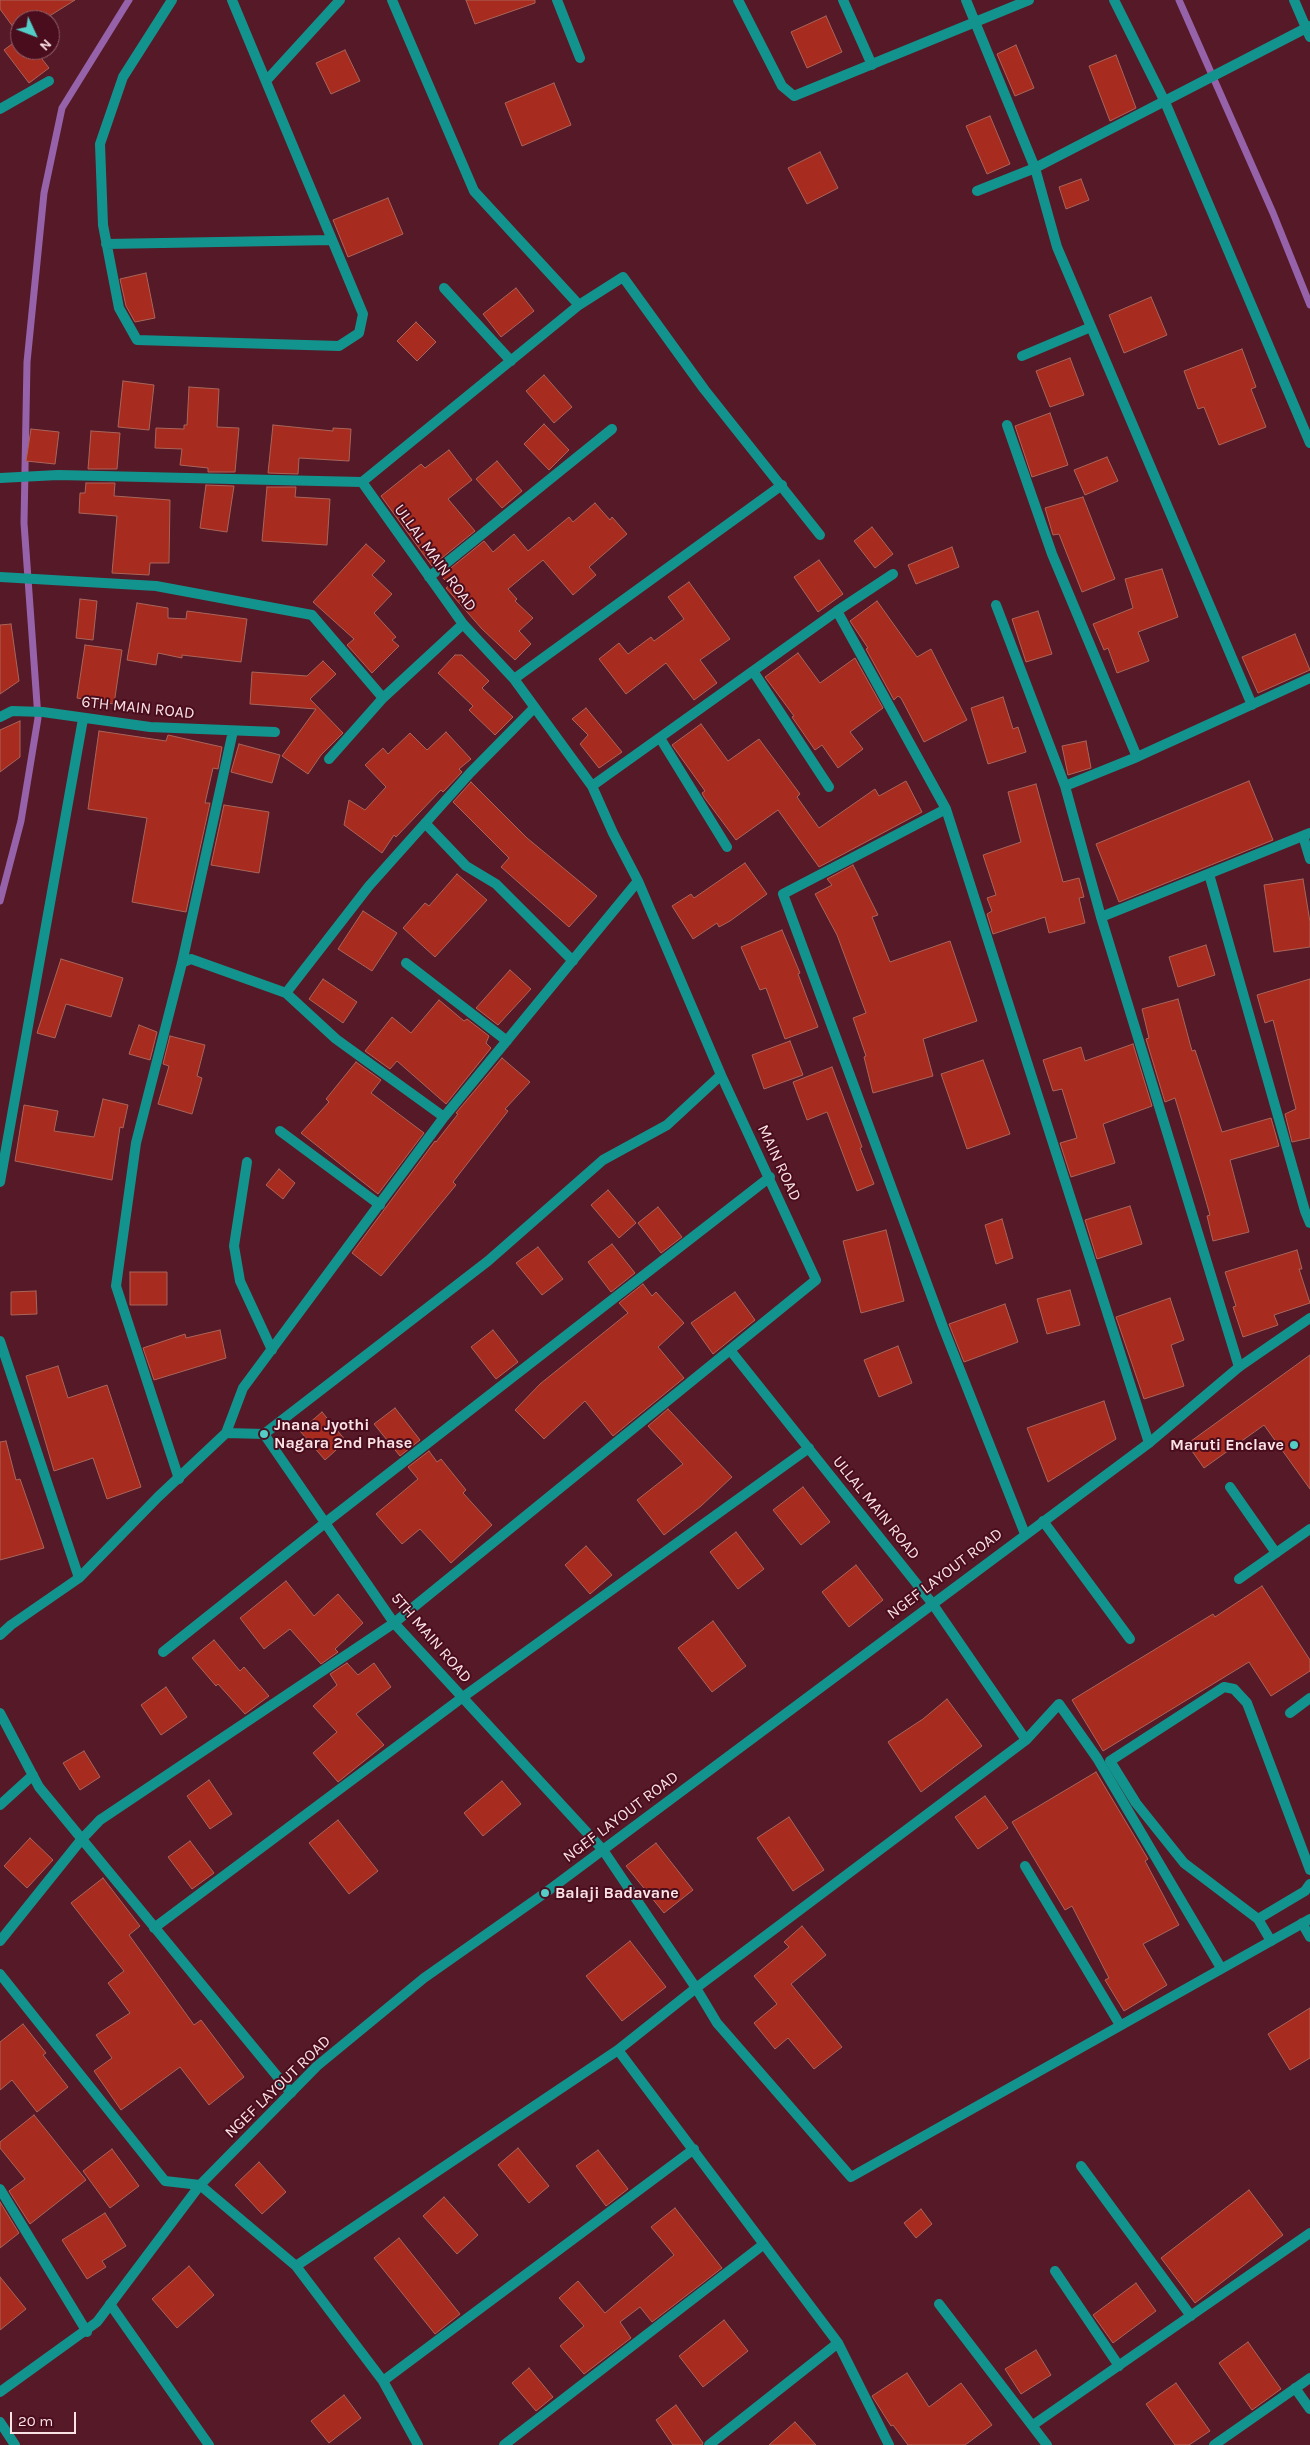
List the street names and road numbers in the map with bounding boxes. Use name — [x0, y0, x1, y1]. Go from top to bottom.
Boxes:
street label: ULLAL MAIN ROAD — [390, 501, 480, 615]
street label: 6TH MAIN ROAD — [81, 693, 195, 723]
street label: MAIN ROAD — [753, 1122, 805, 1204]
street label: ULLAL MAIN ROAD — [828, 1452, 924, 1564]
street label: NGEF LAYOUT ROAD — [883, 1524, 1007, 1624]
street label: 5TH MAIN ROAD — [387, 1589, 475, 1687]
street label: NGEF LAYOUT ROAD — [559, 1767, 683, 1867]
street label: NGEF LAYOUT ROAD — [221, 2032, 335, 2142]

